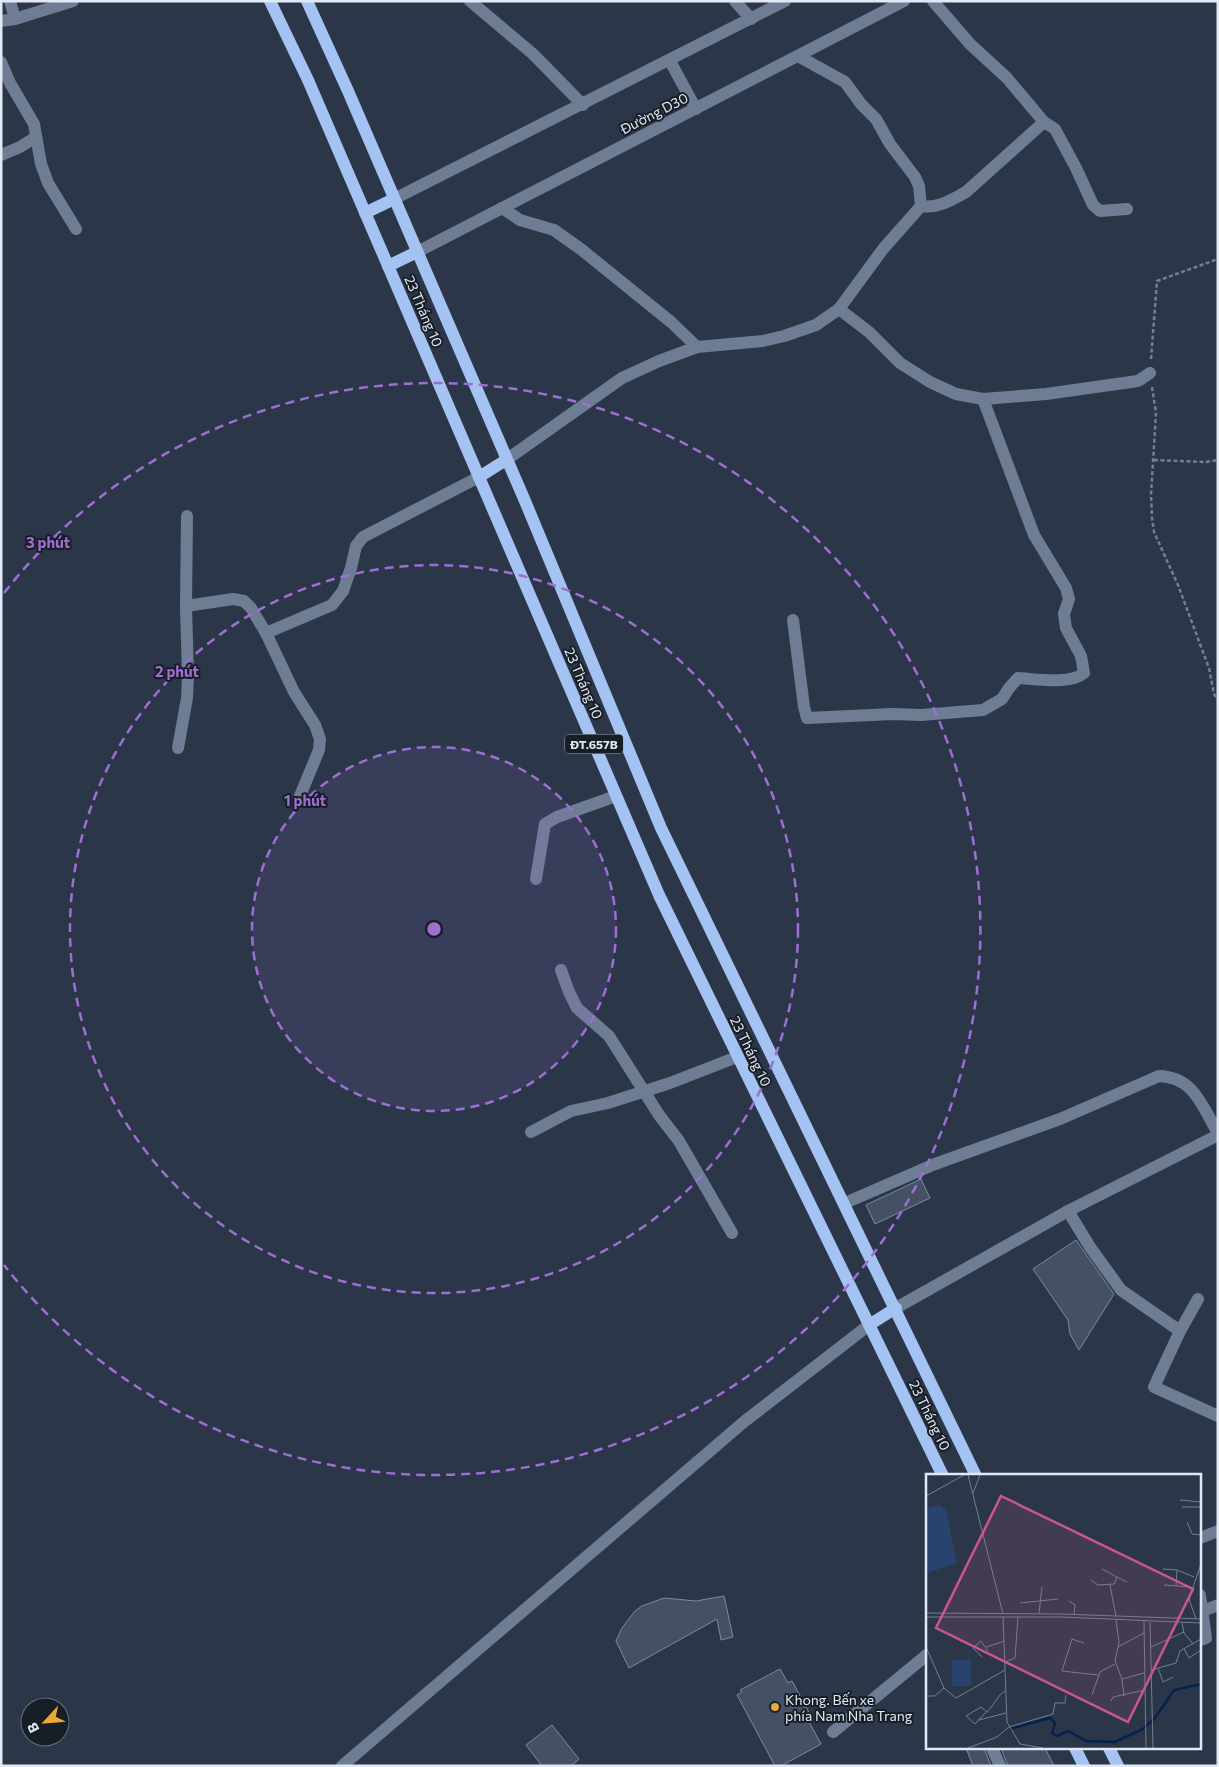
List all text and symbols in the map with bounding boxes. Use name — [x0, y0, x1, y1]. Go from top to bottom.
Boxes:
street label: Đường D30 — [616, 89, 691, 138]
street label: 23 Tháng 10 — [401, 273, 447, 349]
text: 3 phút — [26, 533, 70, 551]
street label: 23 Tháng 10 — [561, 645, 607, 721]
text: 2 phút — [155, 662, 199, 680]
road number: ĐT.657B — [565, 734, 623, 754]
text: 1 phút — [284, 791, 326, 809]
centre of rings — [425, 920, 443, 938]
street label: 23 Tháng 10 — [727, 1013, 775, 1089]
street label: 23 Tháng 10 — [906, 1377, 954, 1453]
inset map — [926, 1474, 1202, 1750]
place label: Khong. Bến xe phía Nam Nha Trang — [785, 1691, 913, 1724]
north arrow — [20, 1697, 70, 1747]
marker: Khong. Bến xe phía Nam Nha Trang — [769, 1701, 781, 1713]
text: B — [23, 1720, 43, 1736]

